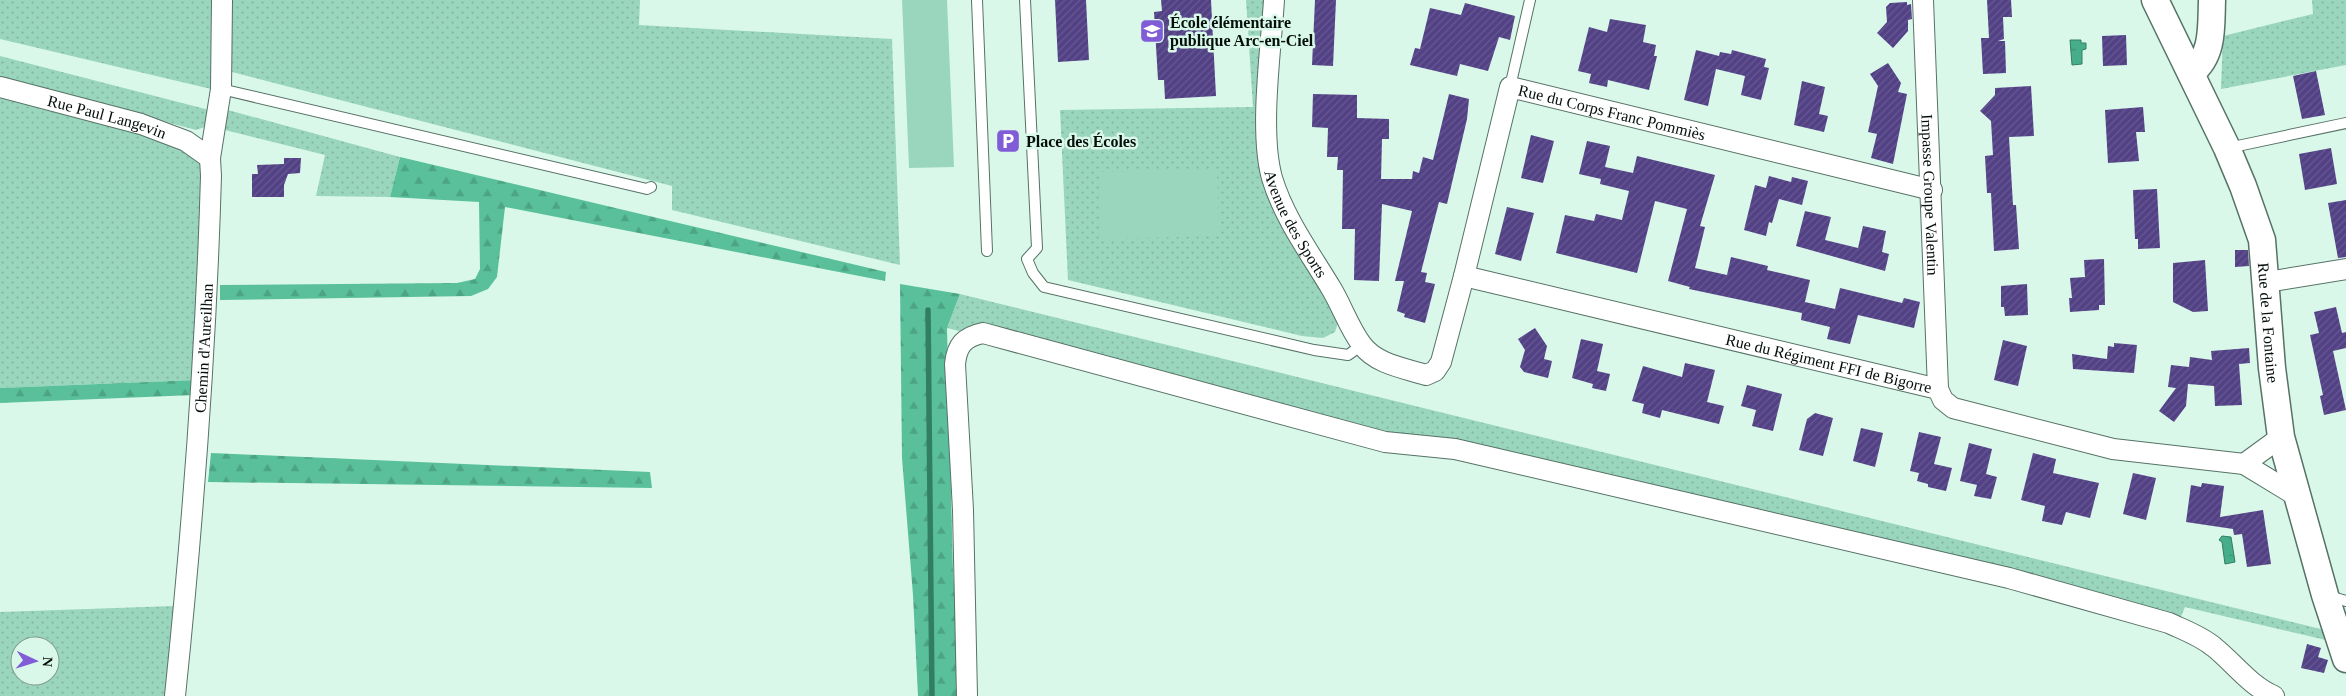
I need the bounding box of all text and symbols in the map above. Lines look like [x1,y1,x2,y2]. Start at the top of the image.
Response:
place label: École élémentaire publique Arc-en-Ciel [1170,13,1314,50]
school or university icon: École élémentaire publique Arc-en-Ciel [1139,18,1165,44]
street label: Rue du Corps Franc Pommiès [1517,81,1707,143]
street label: Rue Paul Langevin [46,92,169,142]
street label: Impasse Groupe Valentin [1918,114,1942,276]
parking icon: Place des Écoles [995,128,1021,154]
place label: Place des Écoles [1026,132,1136,150]
street label: Avenue des Sports [1261,168,1330,281]
street label: Rue de la Fontaine [2255,262,2282,384]
street label: Chemin d'Aureilhan [192,283,216,413]
street label: Rue du Régiment FFI de Bigorre [1724,331,1933,396]
north arrow [10,636,60,686]
text: N [40,656,55,667]

